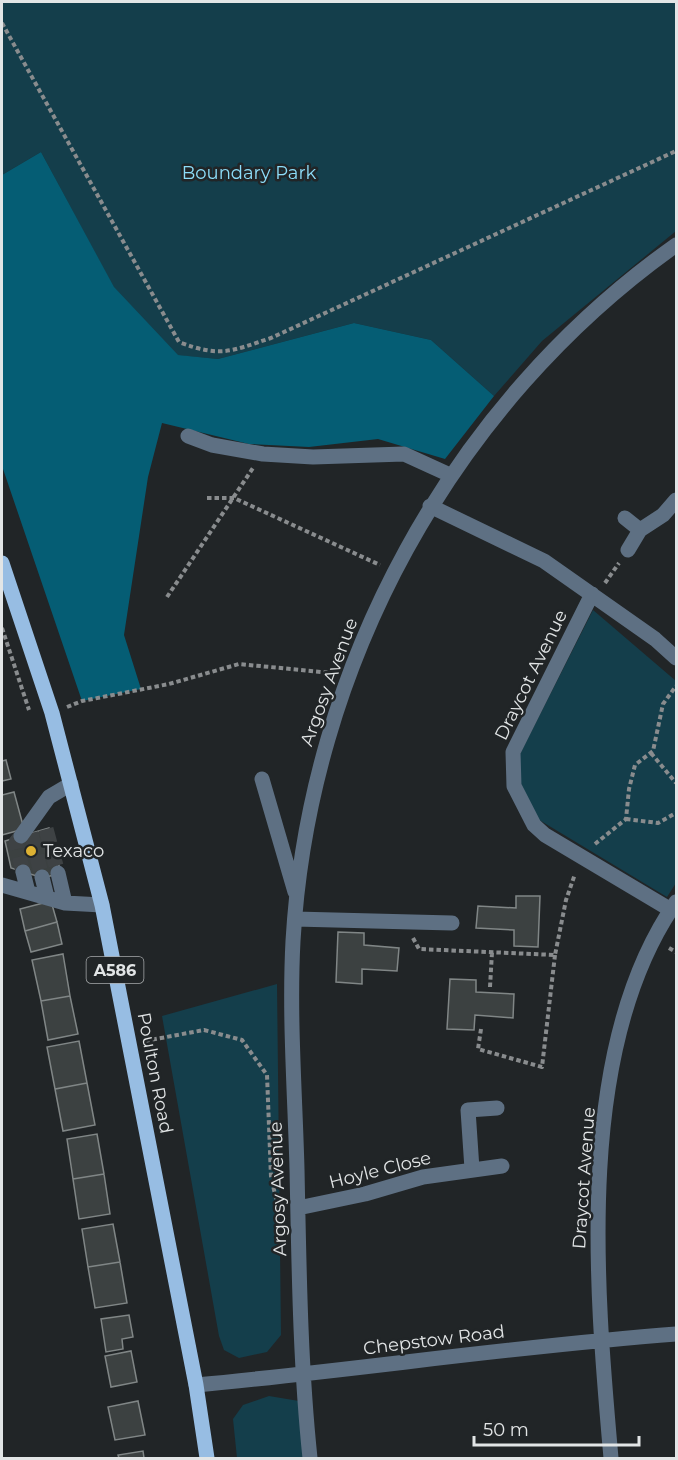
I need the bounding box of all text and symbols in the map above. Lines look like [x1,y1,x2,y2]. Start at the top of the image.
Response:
park label: Boundary Park [182,162,317,184]
street label: Draycot Avenue [490,606,572,744]
street label: Argosy Avenue [296,615,362,749]
place label: Texaco [43,840,104,862]
marker: Texaco [24,844,38,858]
road number: A586 [86,957,144,983]
street label: Poulton Road [132,1011,178,1135]
street label: Draycot Avenue [568,1106,600,1250]
street label: Argosy Avenue [265,1121,291,1257]
street label: Hoyle Close [327,1147,433,1193]
street label: Chepstow Road [362,1320,506,1360]
scale bar [474,1409,639,1447]
text: 50 m [483,1419,529,1441]

